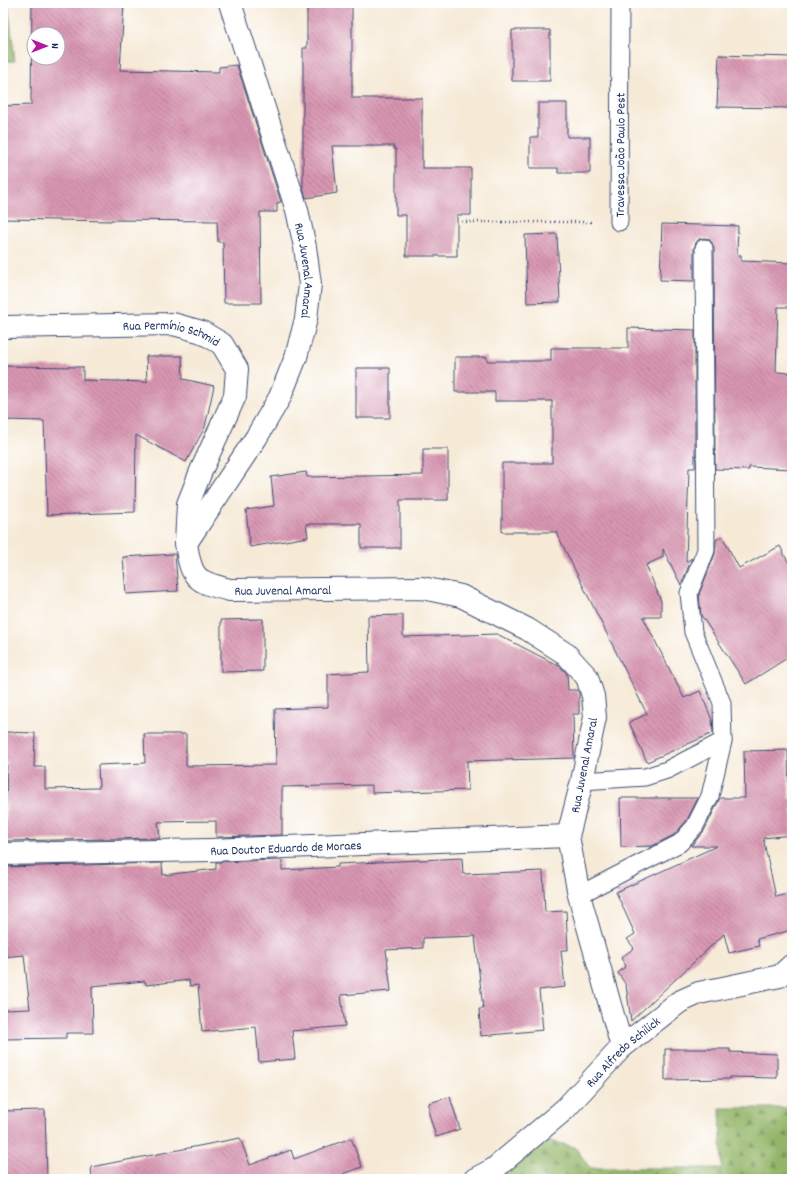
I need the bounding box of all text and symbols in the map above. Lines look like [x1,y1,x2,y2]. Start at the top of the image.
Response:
north arrow [26,26,66,66]
text: N [46,43,62,49]
street label: Travessa João Paulo Pest [612,92,632,217]
street label: Rua Juvenal Amaral [288,221,317,319]
street label: Rua Permínio Schmid [123,317,223,353]
street label: Rua Juvenal Amaral [234,582,331,602]
street label: Rua Juvenal Amaral [567,716,604,815]
street label: Rua Doutor Eduardo de Moraes [210,837,362,862]
street label: Rua Alfredo Schilick [582,1013,665,1093]

